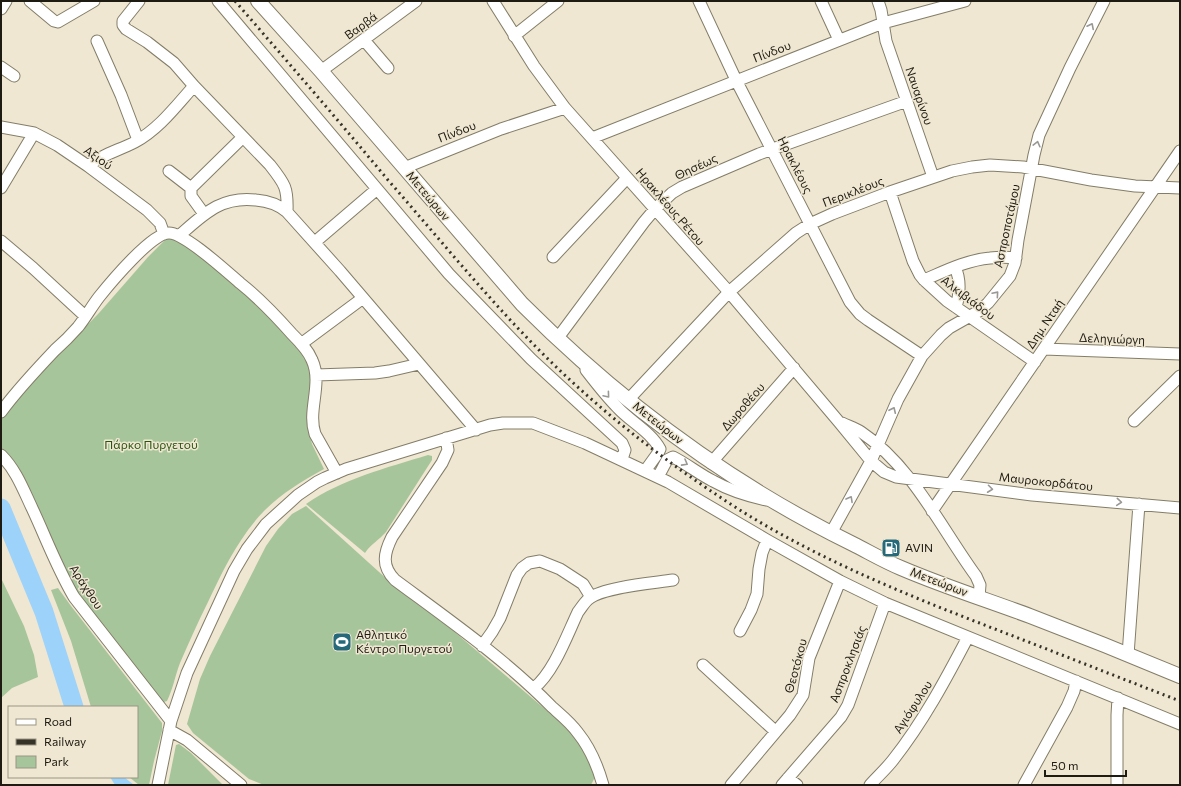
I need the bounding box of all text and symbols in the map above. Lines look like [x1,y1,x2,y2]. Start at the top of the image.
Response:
street label: Βαρβά [341,9,379,42]
one-way arrow [1086,23,1094,31]
street label: Πίνδου [751,37,793,65]
street label: Ναυαρίνου [903,65,937,127]
street label: Πίνδου [436,117,478,145]
street label: Ηρακλέους [776,134,816,195]
one-way arrow [1032,141,1041,148]
street label: Αξιού [82,142,116,172]
street label: Θησέως [672,150,719,182]
street label: Ηρακλέους Ρέτου [634,165,708,248]
street label: Μετεώρων [404,168,454,223]
street label: Περικλέους [820,173,885,209]
street label: Ασπροποτάμου [990,182,1022,269]
street label: Αλκιβιάδου [939,272,999,322]
one-way arrow [991,292,998,299]
street label: Δημ. Νταή [1023,296,1066,351]
street label: Δεληγιώργη [1079,330,1145,346]
street label: Δωροθέου [718,379,767,433]
one-way arrow [602,390,609,398]
street label: Μετεώρων [630,398,687,446]
one-way arrow [888,406,896,414]
park label: Πάρκο Πυργετού [104,437,198,451]
one-way arrow [680,459,688,466]
street label: Μαυροκορδάτου [998,469,1094,493]
one-way arrow [987,484,993,493]
one-way arrow [845,496,852,504]
one-way arrow [1116,498,1122,507]
fuel station icon: AVIN [880,537,902,559]
place label: AVIN [905,540,933,554]
street label: Αράχθου [67,562,107,612]
street label: Μετεώρων [909,564,970,598]
street label: Ασπροκλησιάς [826,623,868,704]
place label: Αθλητικό Κέντρο Πυργετού [356,627,453,655]
sports icon: Αθλητικό Κέντρο Πυργετού [331,631,353,653]
street label: Θεοτόκου [781,637,809,695]
street label: Αγιόφυλου [890,677,935,735]
legend [8,706,138,778]
text: Road [44,714,72,728]
text: Railway [44,734,86,748]
scale bar [1045,752,1126,778]
text: Park [44,754,70,768]
text: 50 m [1051,758,1079,772]

